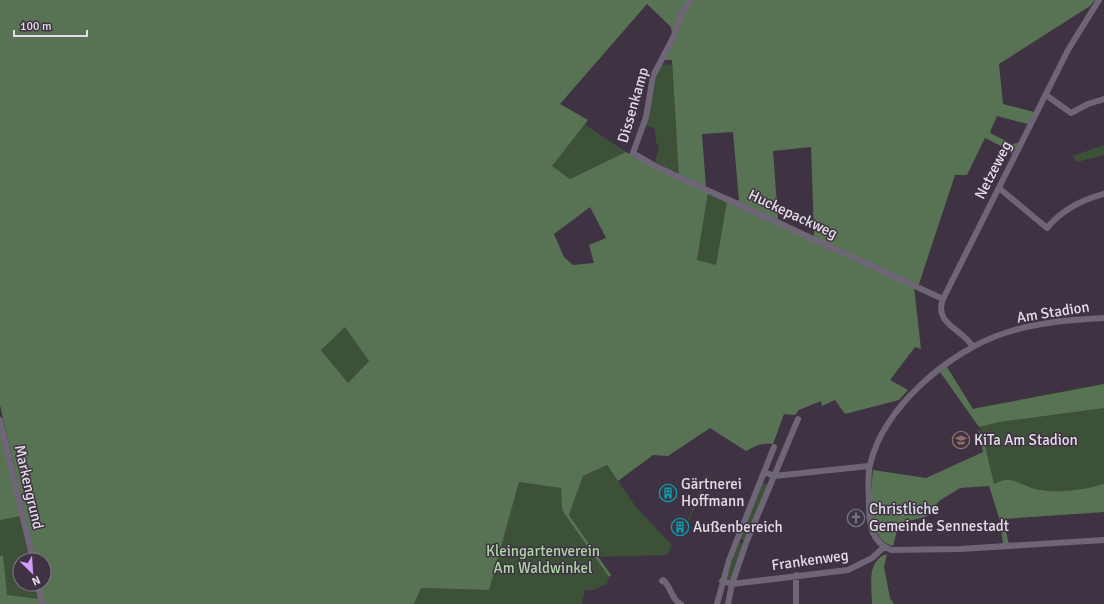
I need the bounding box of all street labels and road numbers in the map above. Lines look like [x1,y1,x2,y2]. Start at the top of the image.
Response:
street label: Dissenkamp [614,65,652,145]
street label: Netzeweg [971,138,1015,202]
street label: Huckepackweg [746,186,840,243]
street label: Am Stadion [1015,297,1091,327]
street label: Markengrund [11,443,47,531]
street label: Frankenweg [770,546,850,574]

